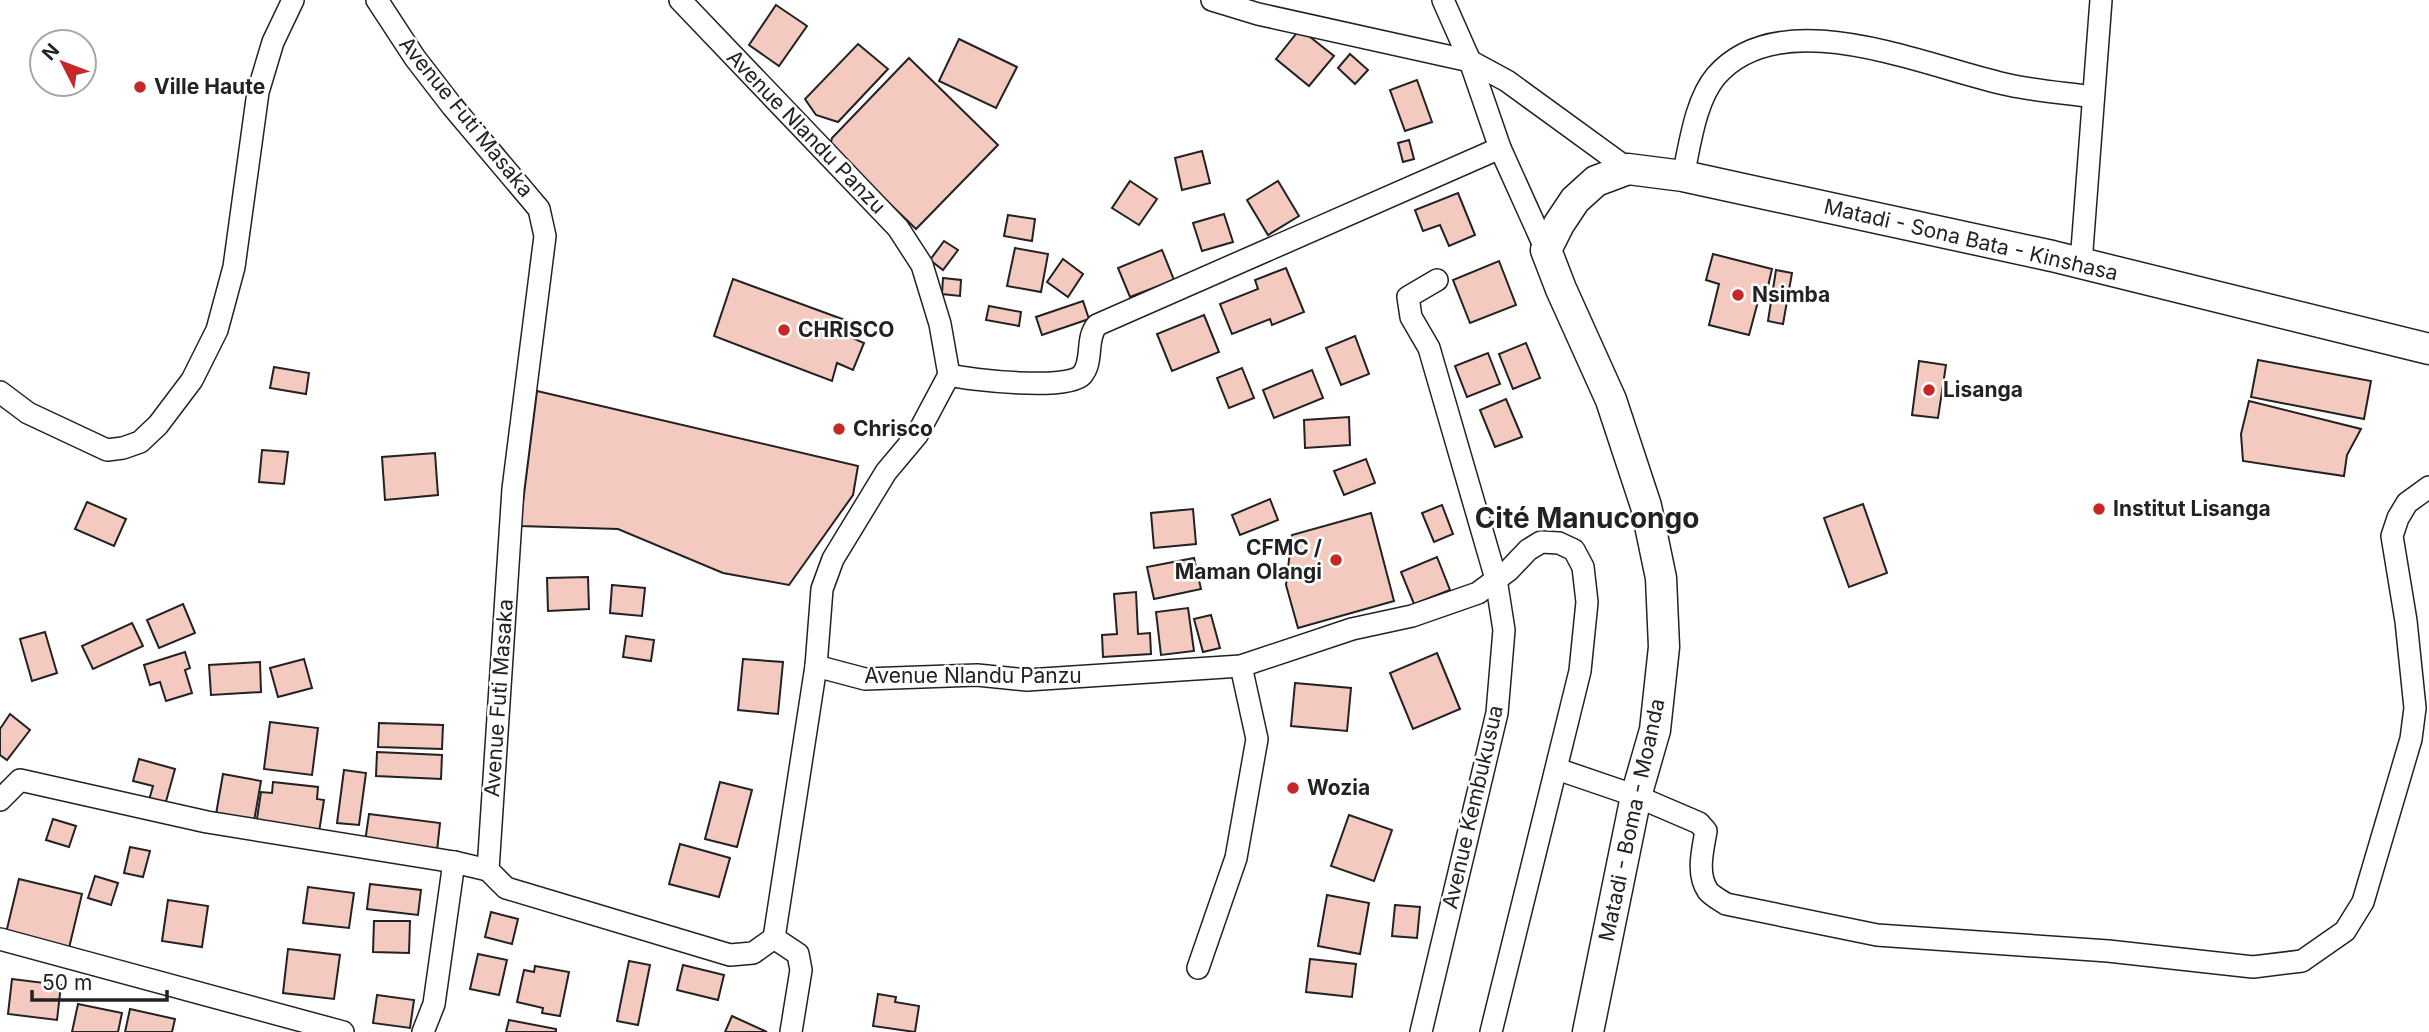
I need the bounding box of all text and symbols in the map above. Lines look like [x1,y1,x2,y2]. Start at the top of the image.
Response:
north arrow [28,28,98,98]
street label: Avenue Futi Masaka [394,32,539,202]
text: N [37,39,64,65]
street label: Avenue Nlandu Panzu [722,45,891,219]
place label: Ville Haute [154,74,265,99]
marker: Ville Haute [132,79,148,95]
street label: Matadi - Sona Bata - Kinshasa [1822,193,2121,286]
place label: Nsimba [1752,282,1830,307]
marker: Nsimba [1730,287,1746,303]
place label: CHRISCO [798,317,894,342]
marker: CHRISCO [776,322,792,338]
place label: Lisanga [1943,377,2023,402]
marker: Lisanga [1921,382,1937,398]
place label: Chrisco [853,416,933,441]
marker: Chrisco [831,421,847,437]
place label: Institut Lisanga [2113,496,2271,521]
district label: Cité Manucongo [1475,501,1699,535]
marker: Institut Lisanga [2091,501,2107,517]
place label: CFMC / Maman Olangi [1175,535,1322,584]
marker: CFMC / Maman Olangi [1328,552,1344,568]
street label: Avenue Futi Masaka [479,598,518,798]
street label: Avenue Nlandu Panzu [864,663,1082,688]
street label: Matadi - Boma - Moanda [1594,696,1669,944]
street label: Avenue Kembukusua [1437,703,1508,911]
place label: Wozia [1307,775,1370,800]
marker: Wozia [1285,780,1301,796]
scale bar [32,958,166,1002]
text: 50 m [42,970,92,995]

